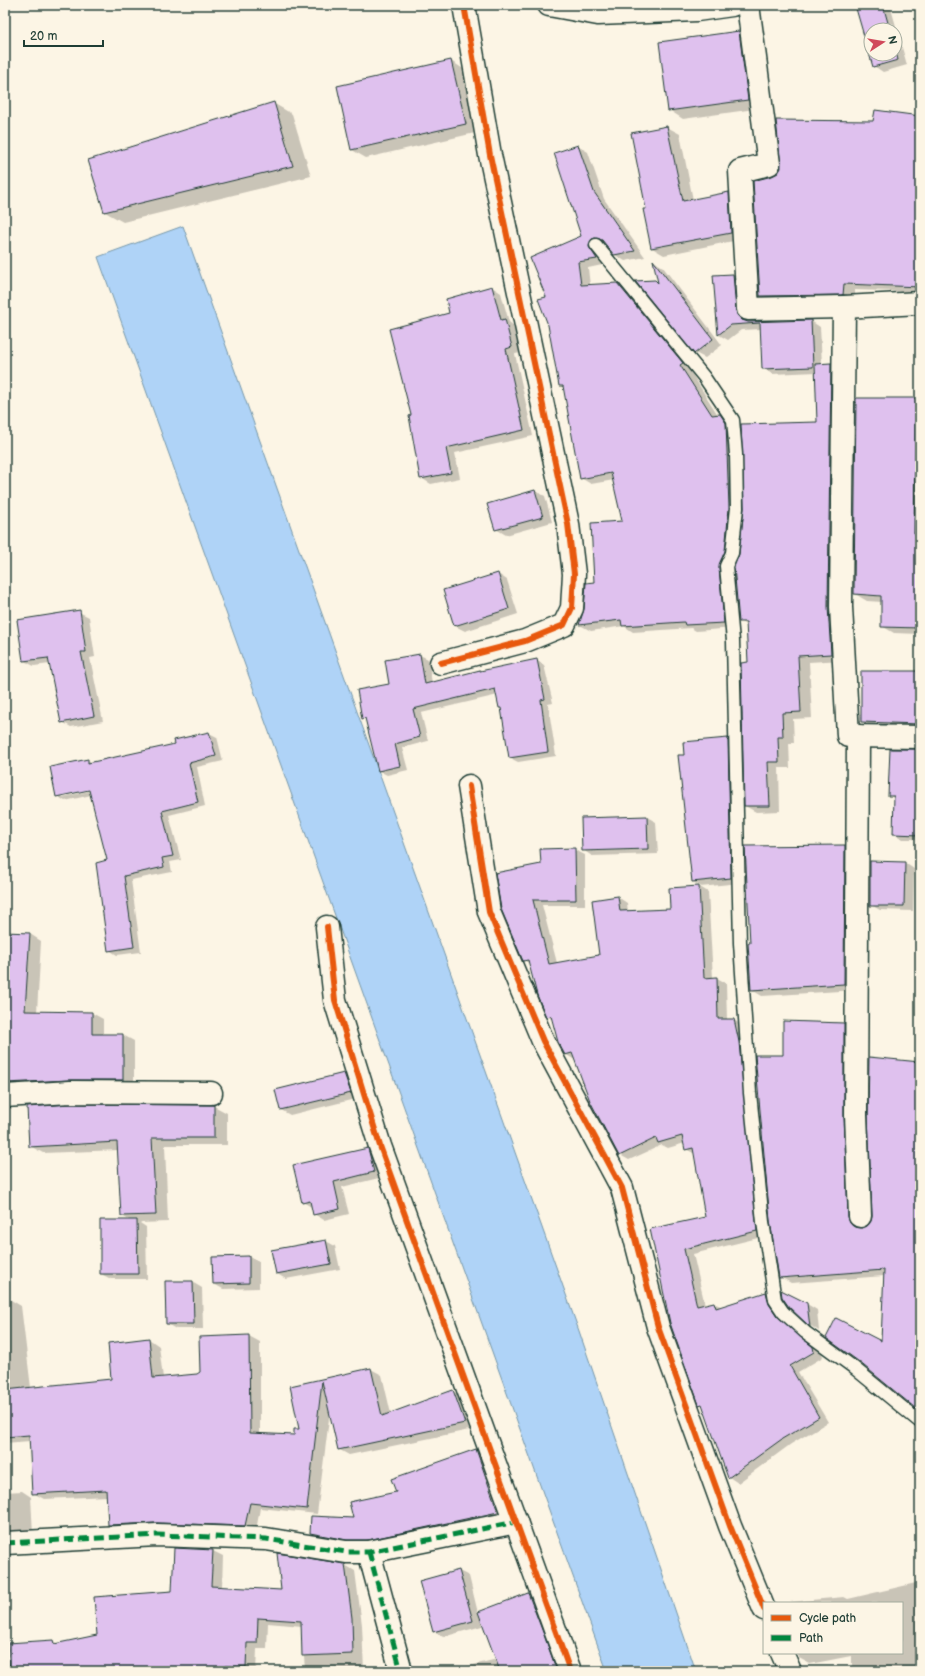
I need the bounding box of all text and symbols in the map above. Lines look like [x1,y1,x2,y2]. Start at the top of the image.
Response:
scale bar [24,22,103,48]
north arrow [863,22,903,62]
text: 20 m [30,29,57,44]
text: N [885,35,900,45]
legend [763,1602,903,1654]
text: Cycle path [799,1611,856,1626]
text: Path [799,1631,824,1646]

